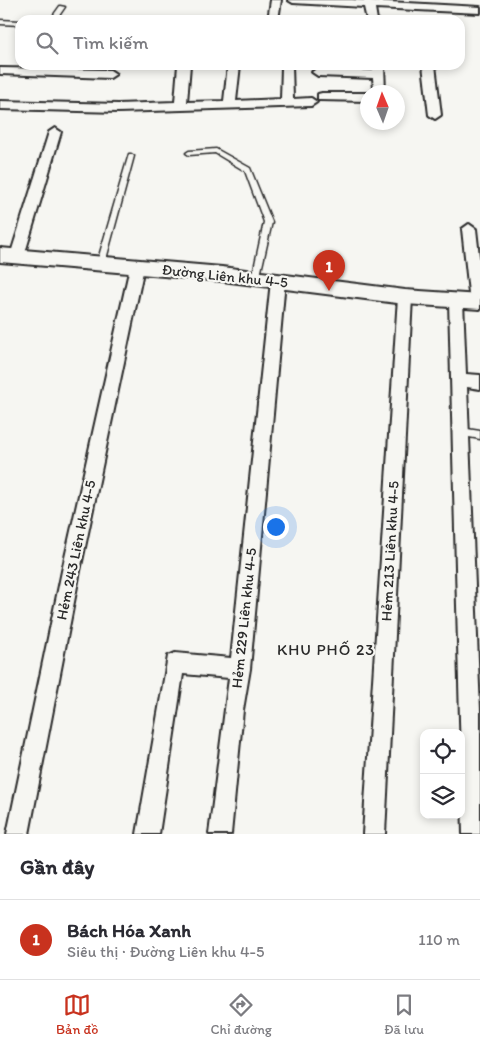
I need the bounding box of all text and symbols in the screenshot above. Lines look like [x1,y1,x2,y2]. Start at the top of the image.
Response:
search box [15,15,465,70]
icon: search [33,29,61,57]
text: Tìm kiếm [73,31,148,54]
north arrow [360,85,405,130]
pin: 1 [313,250,345,291]
street label: Đường Liên khu 4-5 [161,260,289,292]
street label: Hẻm 243 Liên khu 4-5 [52,478,100,622]
street label: Hẻm 213 Liên khu 4-5 [377,480,403,622]
your location [263,514,289,540]
street label: Hẻm 229 Liên khu 4-5 [228,547,260,689]
district label: KHU PHỐ 23 [277,640,375,659]
map controls [420,729,465,819]
button: locate [420,729,465,774]
button: layers [420,774,465,819]
text: Gần đây [20,854,94,879]
text: Bách Hóa Xanh [67,919,191,942]
text: 1 [32,930,40,949]
text: 110 m [418,930,460,949]
text: Siêu thị · Đường Liên khu 4-5 [67,942,264,961]
tab: Bản đồ [56,991,98,1038]
tab: Chỉ đường [210,991,272,1038]
tab: Đã lưu [384,991,424,1038]

